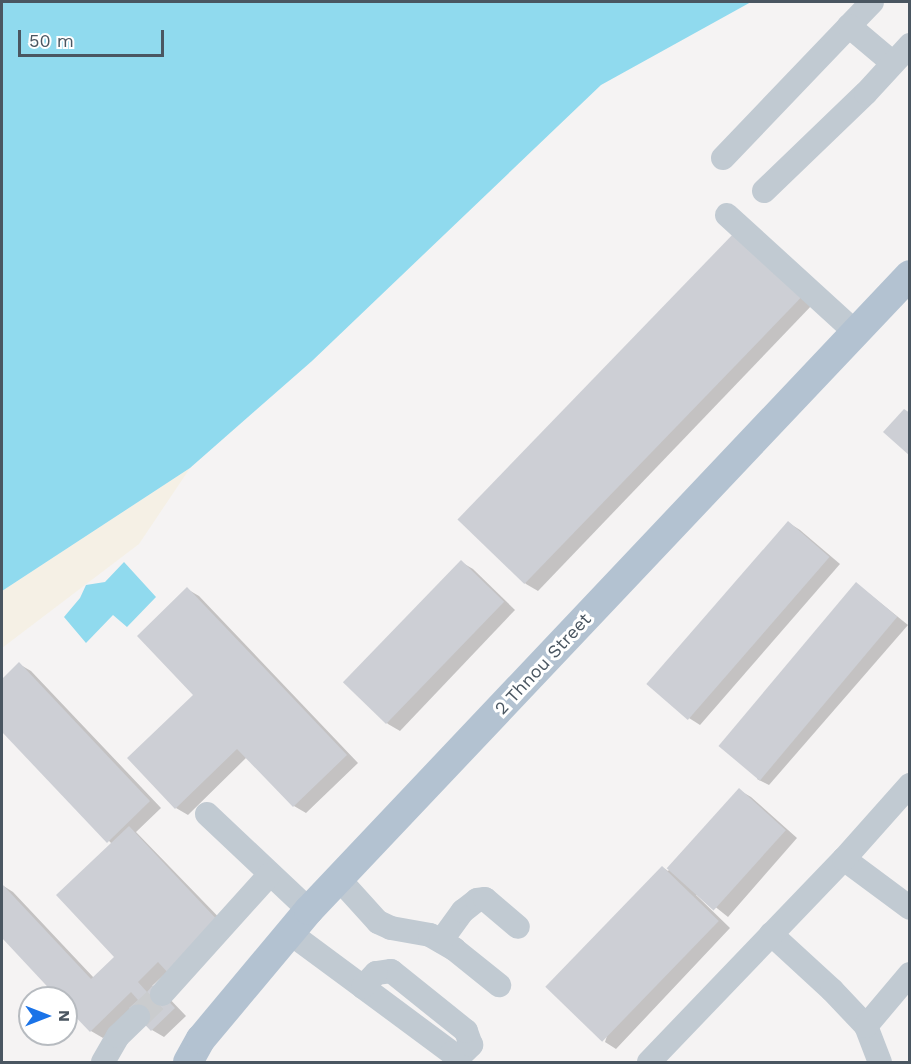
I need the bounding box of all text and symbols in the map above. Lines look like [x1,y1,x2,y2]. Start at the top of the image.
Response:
scale bar [21,18,166,56]
text: 50 m [29,30,74,51]
street label: 2 Thnou Street [490,608,596,720]
north arrow [18,986,78,1046]
text: N [55,1010,74,1022]

